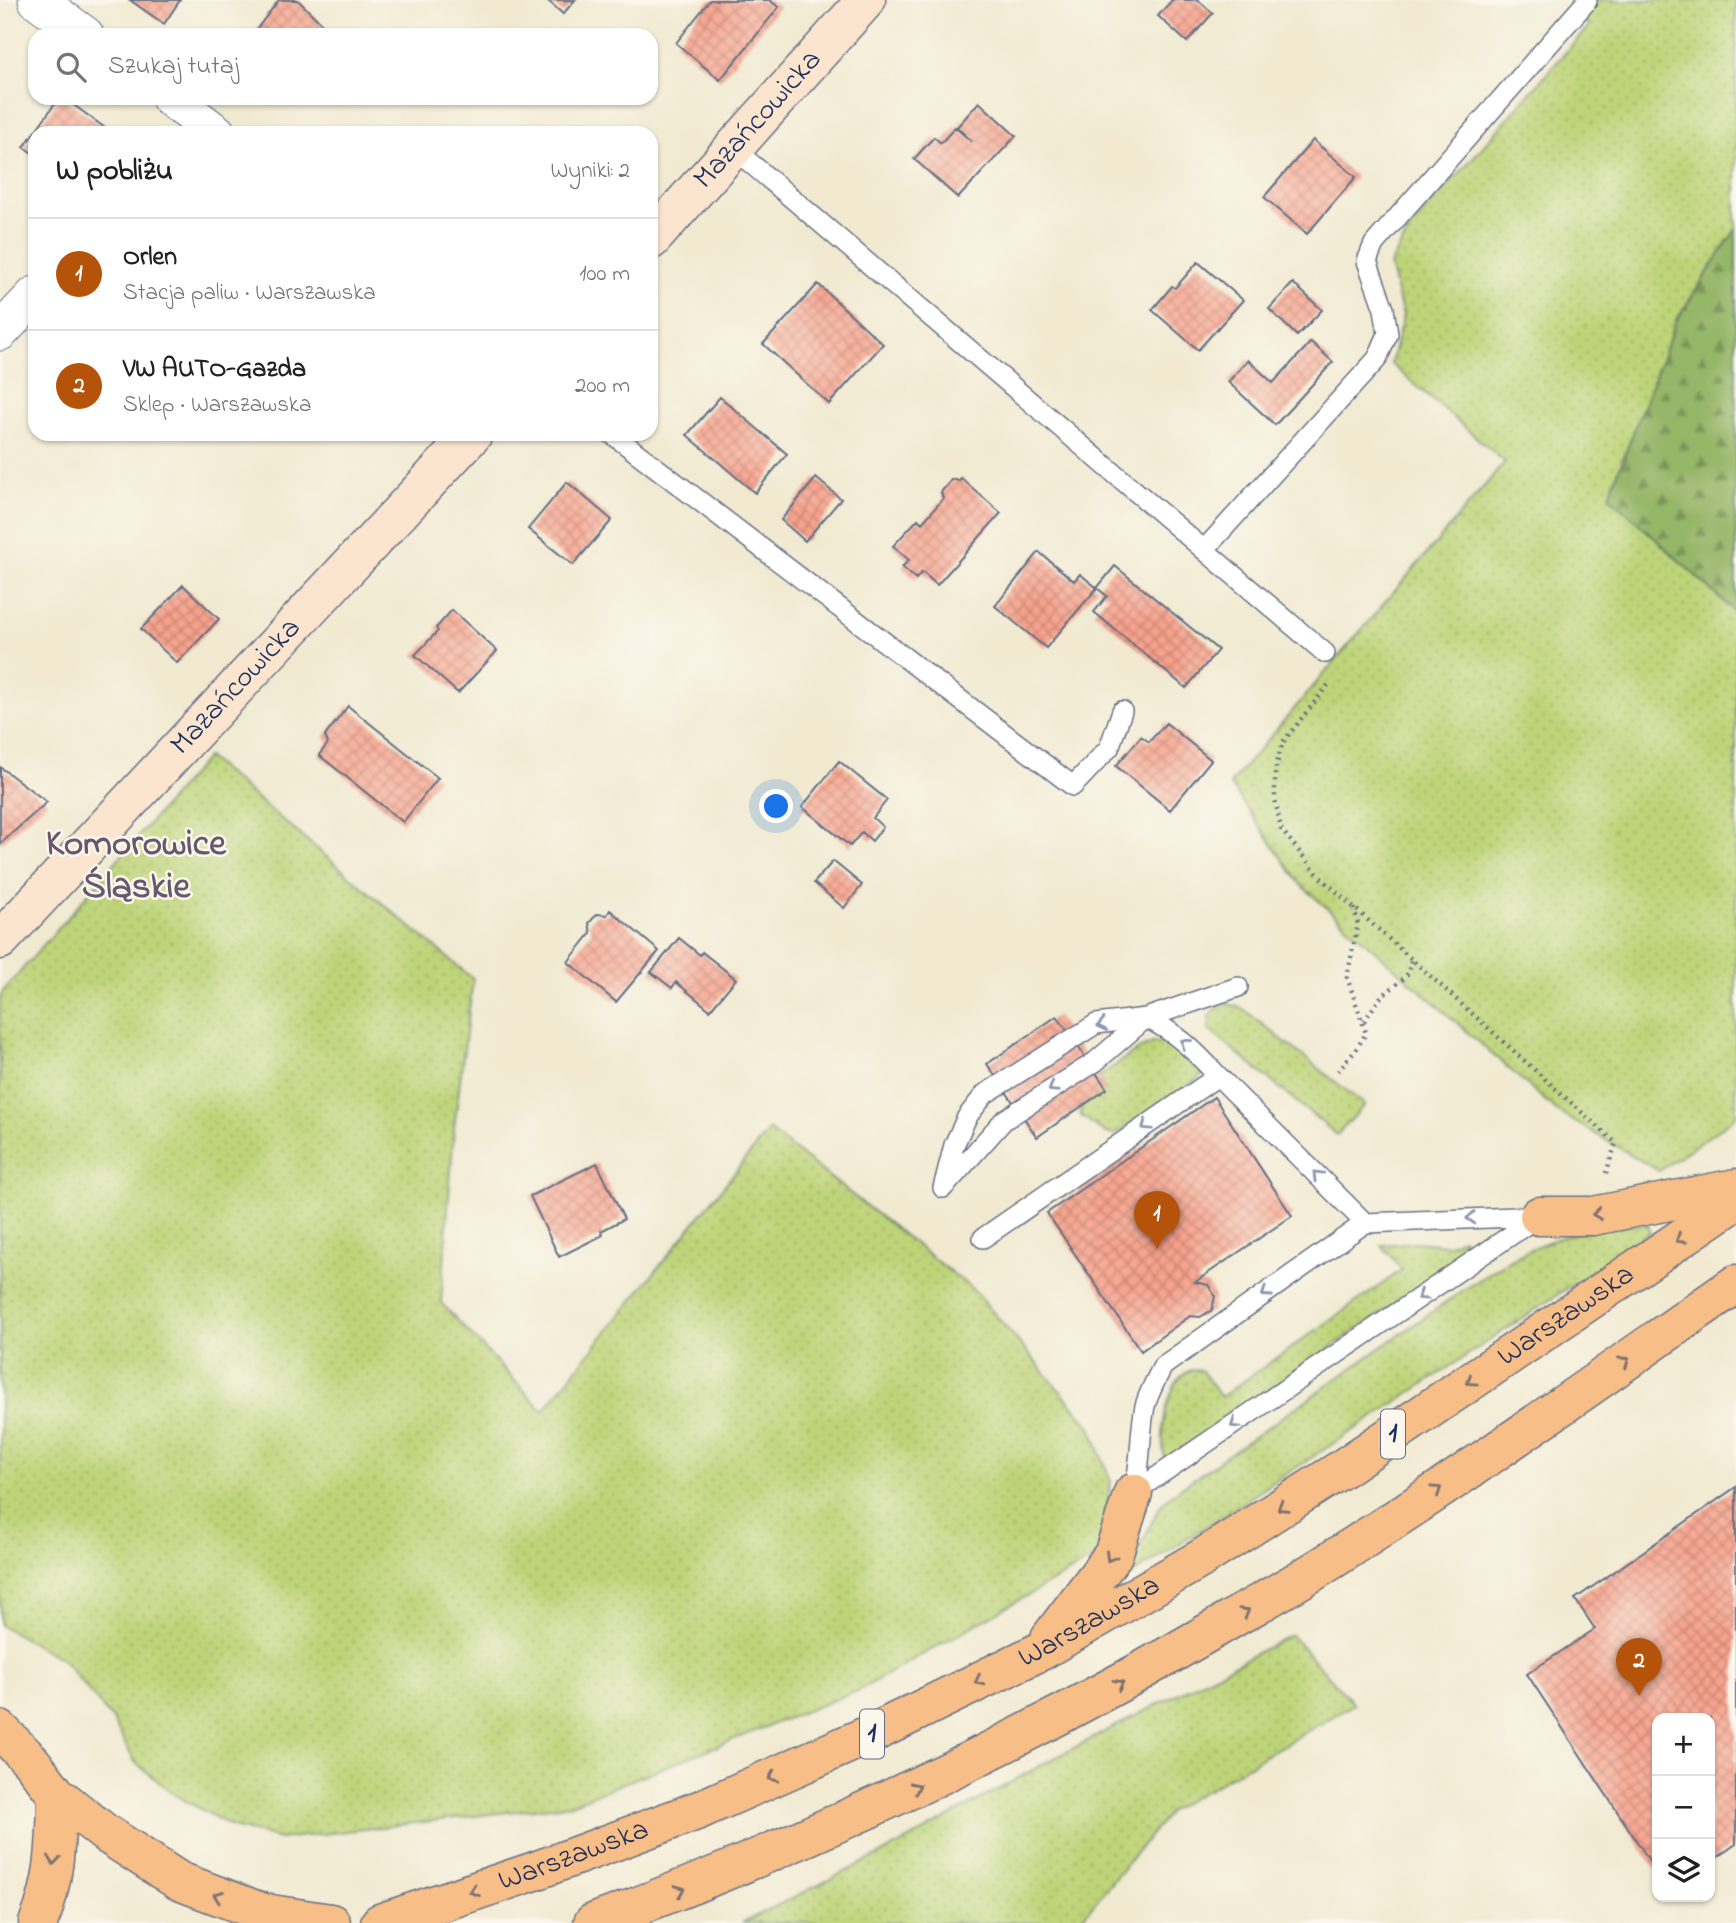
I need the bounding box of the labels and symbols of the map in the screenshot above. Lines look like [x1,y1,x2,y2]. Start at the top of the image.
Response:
street label: Mazańcowicka [684,40,833,200]
street label: Mazańcowicka [161,608,312,766]
your location [759,789,793,823]
district label: Komorowice Śląskie [46,818,227,915]
one-way arrow [1096,1016,1108,1031]
one-way arrow [1181,1039,1194,1051]
one-way arrow [1048,1080,1061,1093]
one-way arrow [1141,1118,1154,1130]
one-way arrow [1313,1171,1325,1183]
pin: 1 [1134,1191,1180,1249]
one-way arrow [1591,1206,1603,1221]
one-way arrow [1465,1210,1476,1225]
one-way arrow [1674,1231,1687,1244]
street label: Warszawska [1489,1254,1644,1379]
one-way arrow [1261,1285,1274,1297]
one-way arrow [1417,1288,1430,1300]
one-way arrow [1617,1356,1630,1369]
one-way arrow [1466,1373,1479,1385]
road number: 1 [1381,1410,1405,1458]
one-way arrow [1229,1416,1242,1429]
one-way arrow [1429,1485,1442,1498]
one-way arrow [1277,1499,1290,1511]
one-way arrow [1105,1550,1118,1563]
street label: Warszawska [1011,1564,1169,1681]
one-way arrow [1237,1607,1250,1620]
pin: 2 [1616,1638,1662,1696]
one-way arrow [974,1672,986,1686]
one-way arrow [1112,1679,1125,1692]
road number: 1 [860,1710,884,1758]
one-way arrow [768,1769,780,1783]
one-way arrow [909,1781,921,1795]
street label: Warszawska [493,1809,655,1904]
one-way arrow [47,1855,62,1866]
one-way arrow [468,1883,480,1898]
one-way arrow [674,1885,686,1899]
one-way arrow [212,1890,224,1904]

